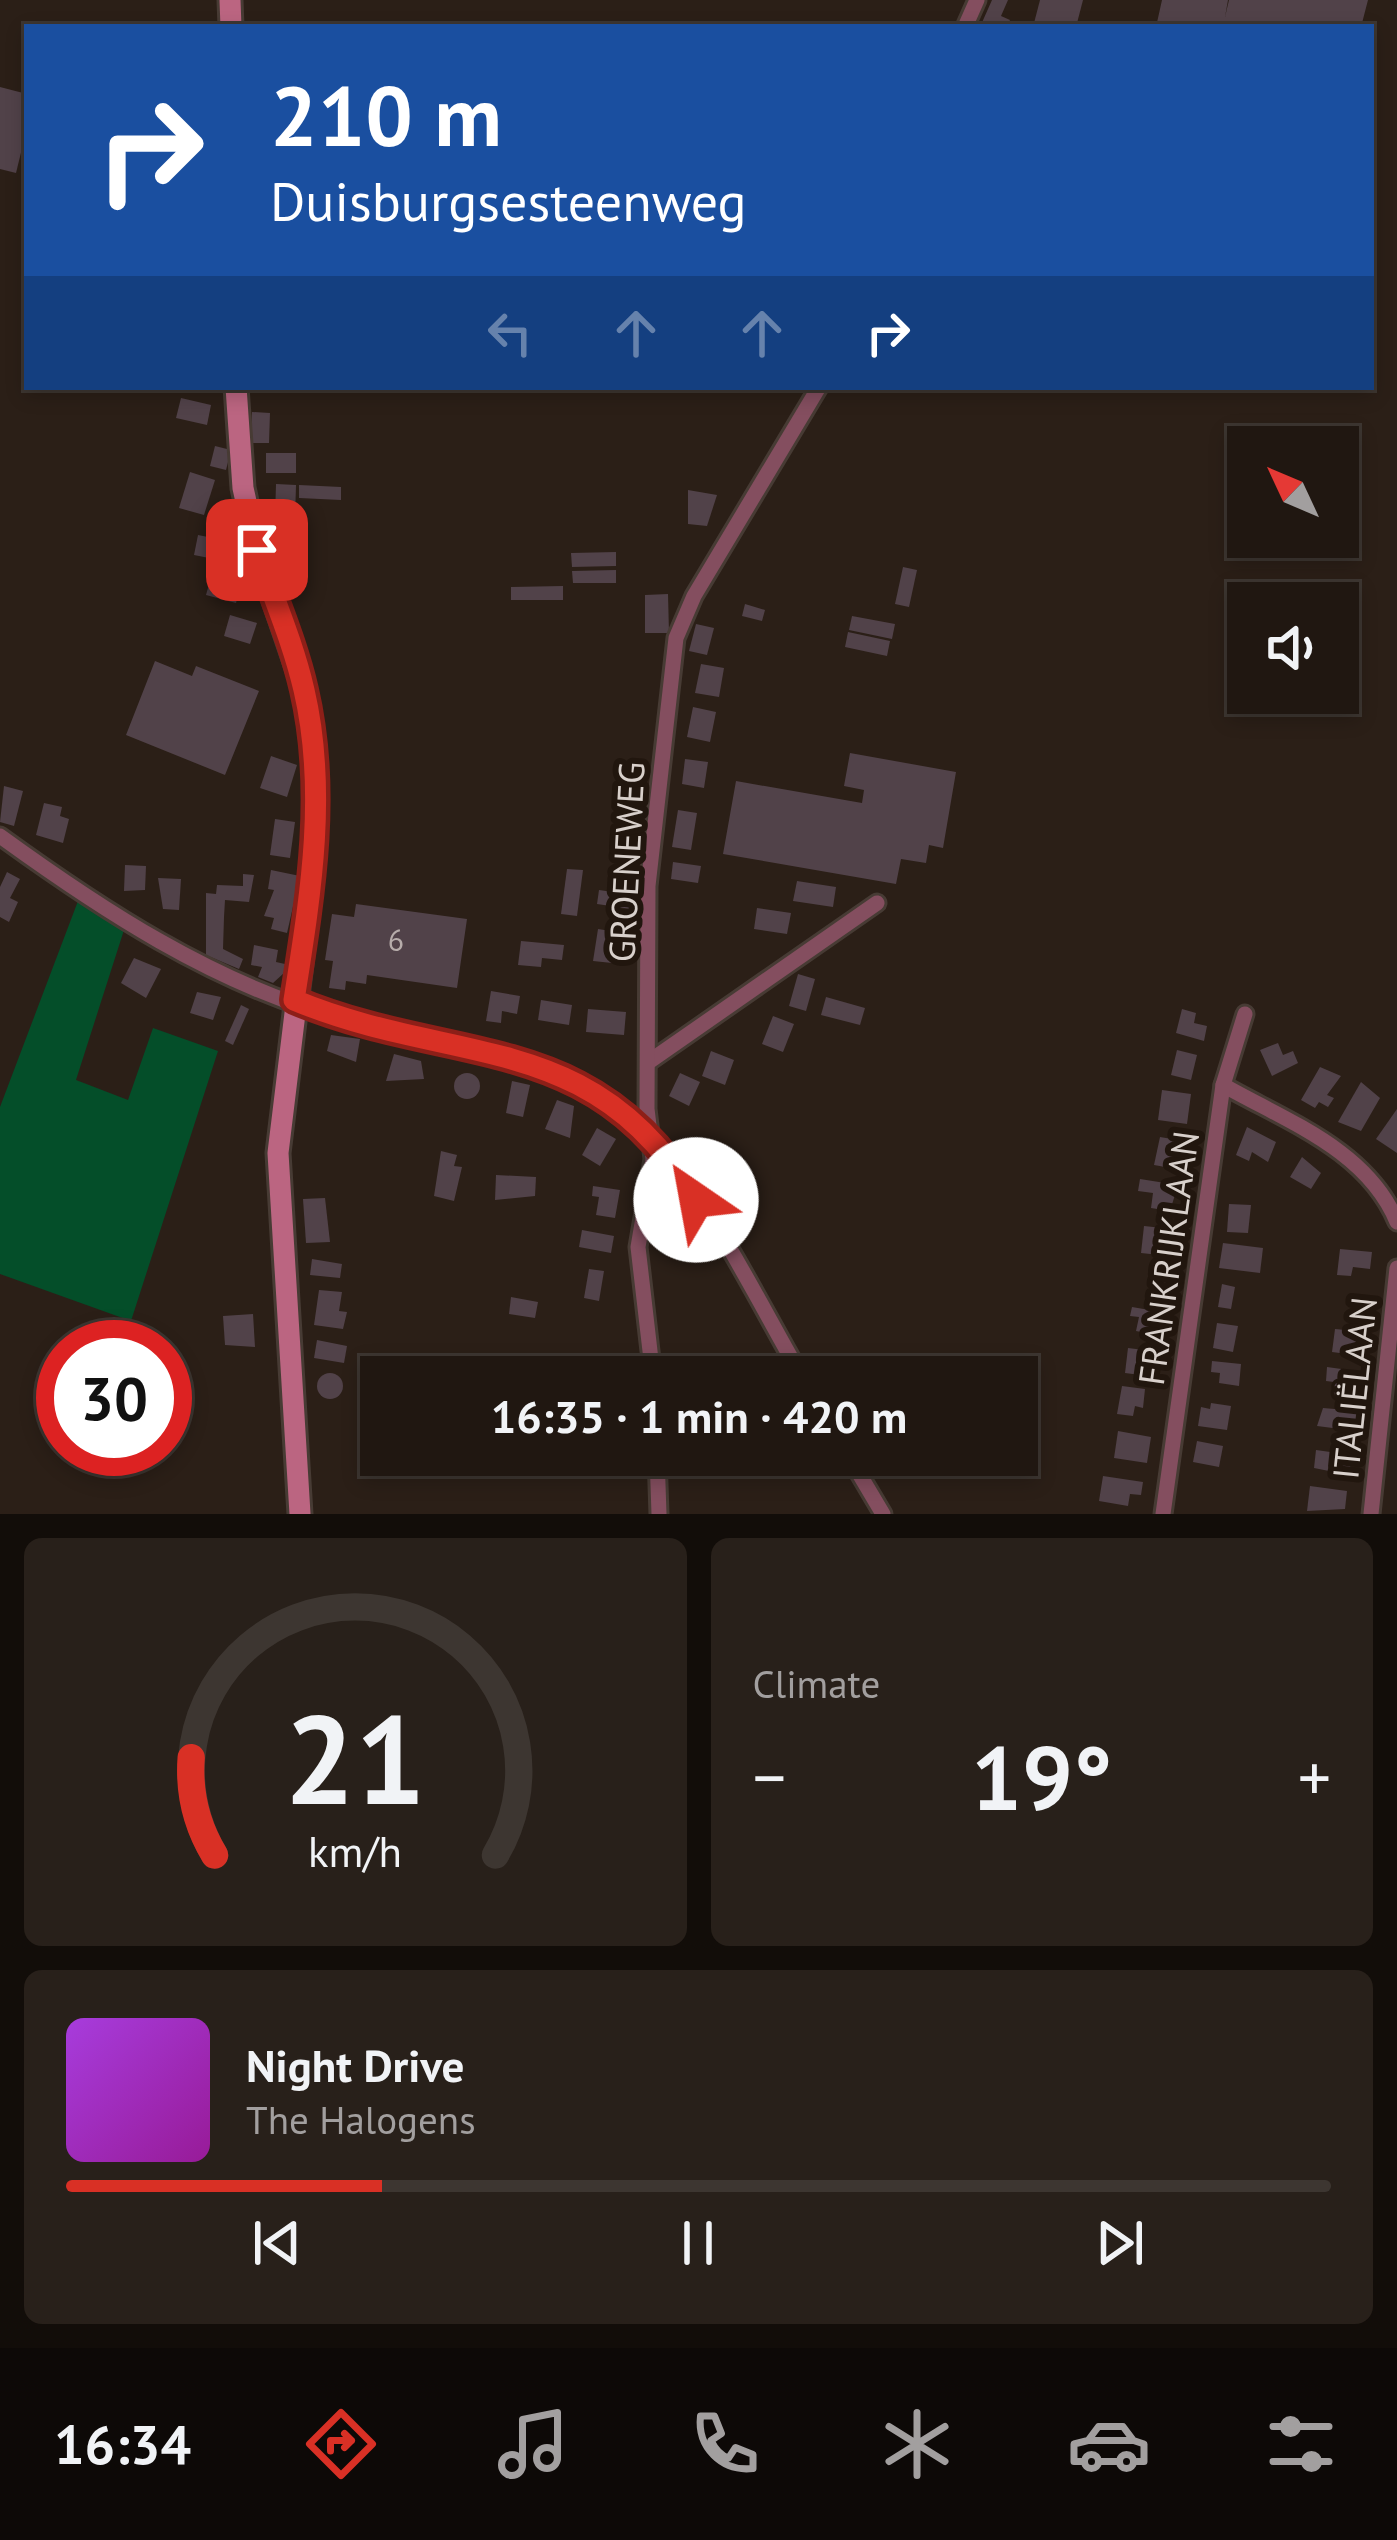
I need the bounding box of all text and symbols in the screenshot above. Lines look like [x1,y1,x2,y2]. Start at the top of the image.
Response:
text: 210 m [270,60,502,169]
icon: right [72,72,228,228]
text: Duisburgsesteenweg [270,166,747,236]
icon: left [477,300,543,366]
icon: ahead [603,300,669,366]
icon: ahead [729,300,795,366]
icon: right [855,300,921,366]
north arrow [1227,426,1359,558]
map controls [1227,426,1359,714]
pin [206,499,308,601]
icon: arrive [224,517,290,583]
button: sound [1227,582,1359,714]
street label: GROENEWEG [597,761,655,963]
house number: 6 [388,920,404,959]
street label: FRANKRIJKLAAN [1127,1128,1209,1388]
position arrow [633,1137,759,1263]
street label: ITALIËLAAN [1321,1295,1387,1481]
speed limit sign: 30 [36,1320,192,1476]
text: 16:35 · 1 min · 420 m [491,1387,907,1445]
text: Climate [753,1658,880,1709]
text: 21 [284,1677,426,1838]
text: 19° [971,1718,1112,1835]
text: − [753,1734,786,1819]
text: + [1298,1734,1331,1819]
text: km/h [308,1823,402,1879]
text: Night Drive [246,2036,464,2094]
text: The Halogens [246,2094,476,2145]
icon: previous [244,2210,310,2276]
icon: pause [665,2210,731,2276]
icon: next [1087,2210,1153,2276]
icon: directions [299,2402,383,2486]
icon: music [491,2402,575,2486]
icon: phone [683,2402,767,2486]
icon: climate [875,2402,959,2486]
icon: car [1067,2402,1151,2486]
icon: filters [1259,2402,1343,2486]
text: 16:34 [54,2409,191,2479]

